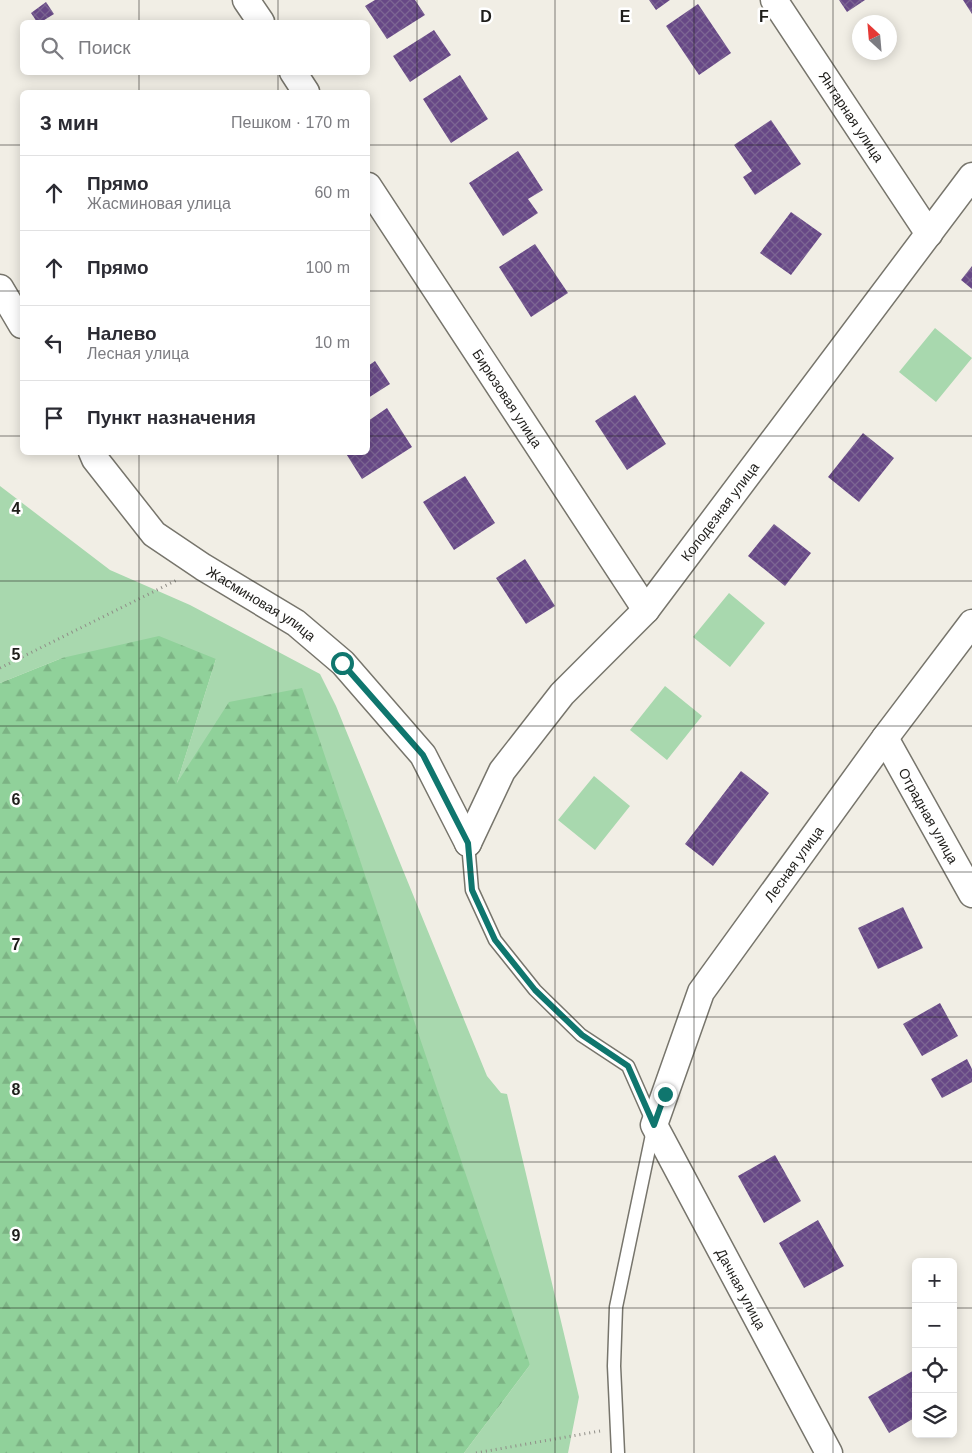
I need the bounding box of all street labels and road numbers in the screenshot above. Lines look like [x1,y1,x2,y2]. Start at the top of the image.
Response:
street label: Янтарная улица [816,68,887,165]
street label: Бирюзовая улица [469,346,545,451]
street label: Колодезная улица [678,459,762,564]
street label: Жасминовая улица [204,563,319,644]
street label: Отрадная улица [895,765,961,866]
street label: Лесная улица [761,823,827,905]
street label: Дачная улица [713,1246,769,1333]

